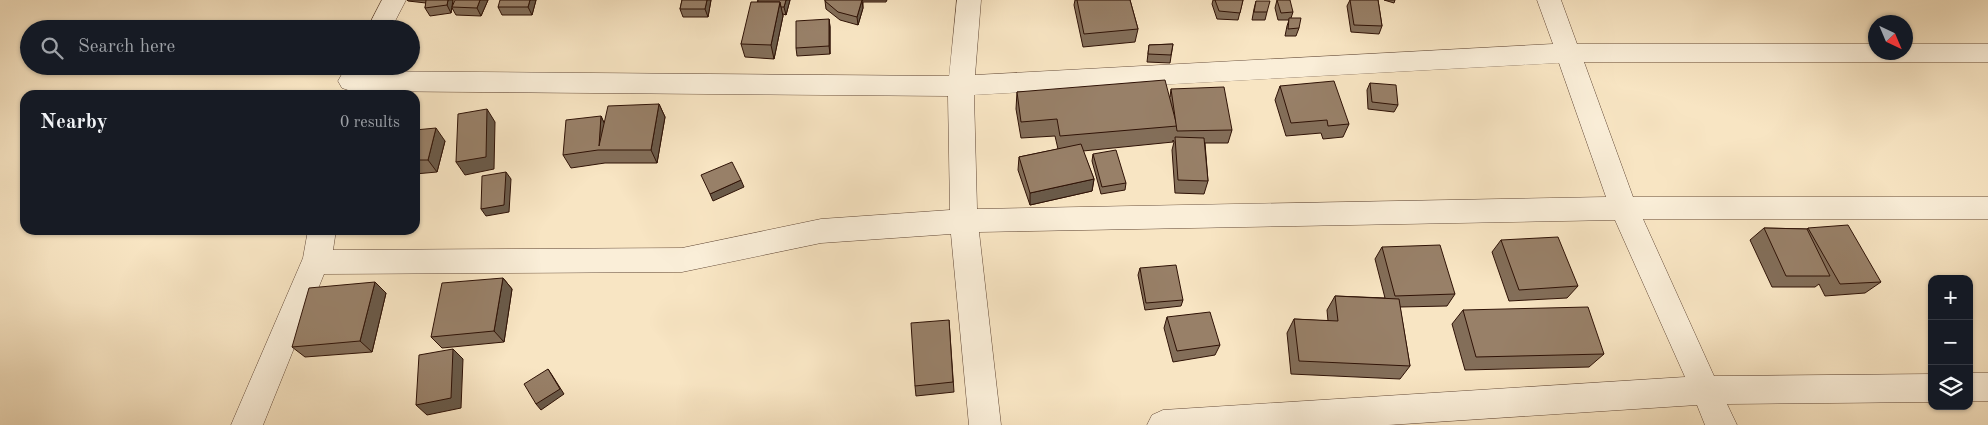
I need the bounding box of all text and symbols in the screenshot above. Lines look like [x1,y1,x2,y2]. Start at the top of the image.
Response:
north arrow [1868,15,1913,60]
search box [20,20,420,75]
icon: search [38,34,66,62]
text: Search here [78,38,175,57]
text: Nearby [40,112,108,133]
text: 0 results [340,115,400,131]
map controls [1928,275,1973,410]
button: + [1928,275,1973,320]
button: − [1928,320,1973,365]
button: layers [1928,365,1973,410]

